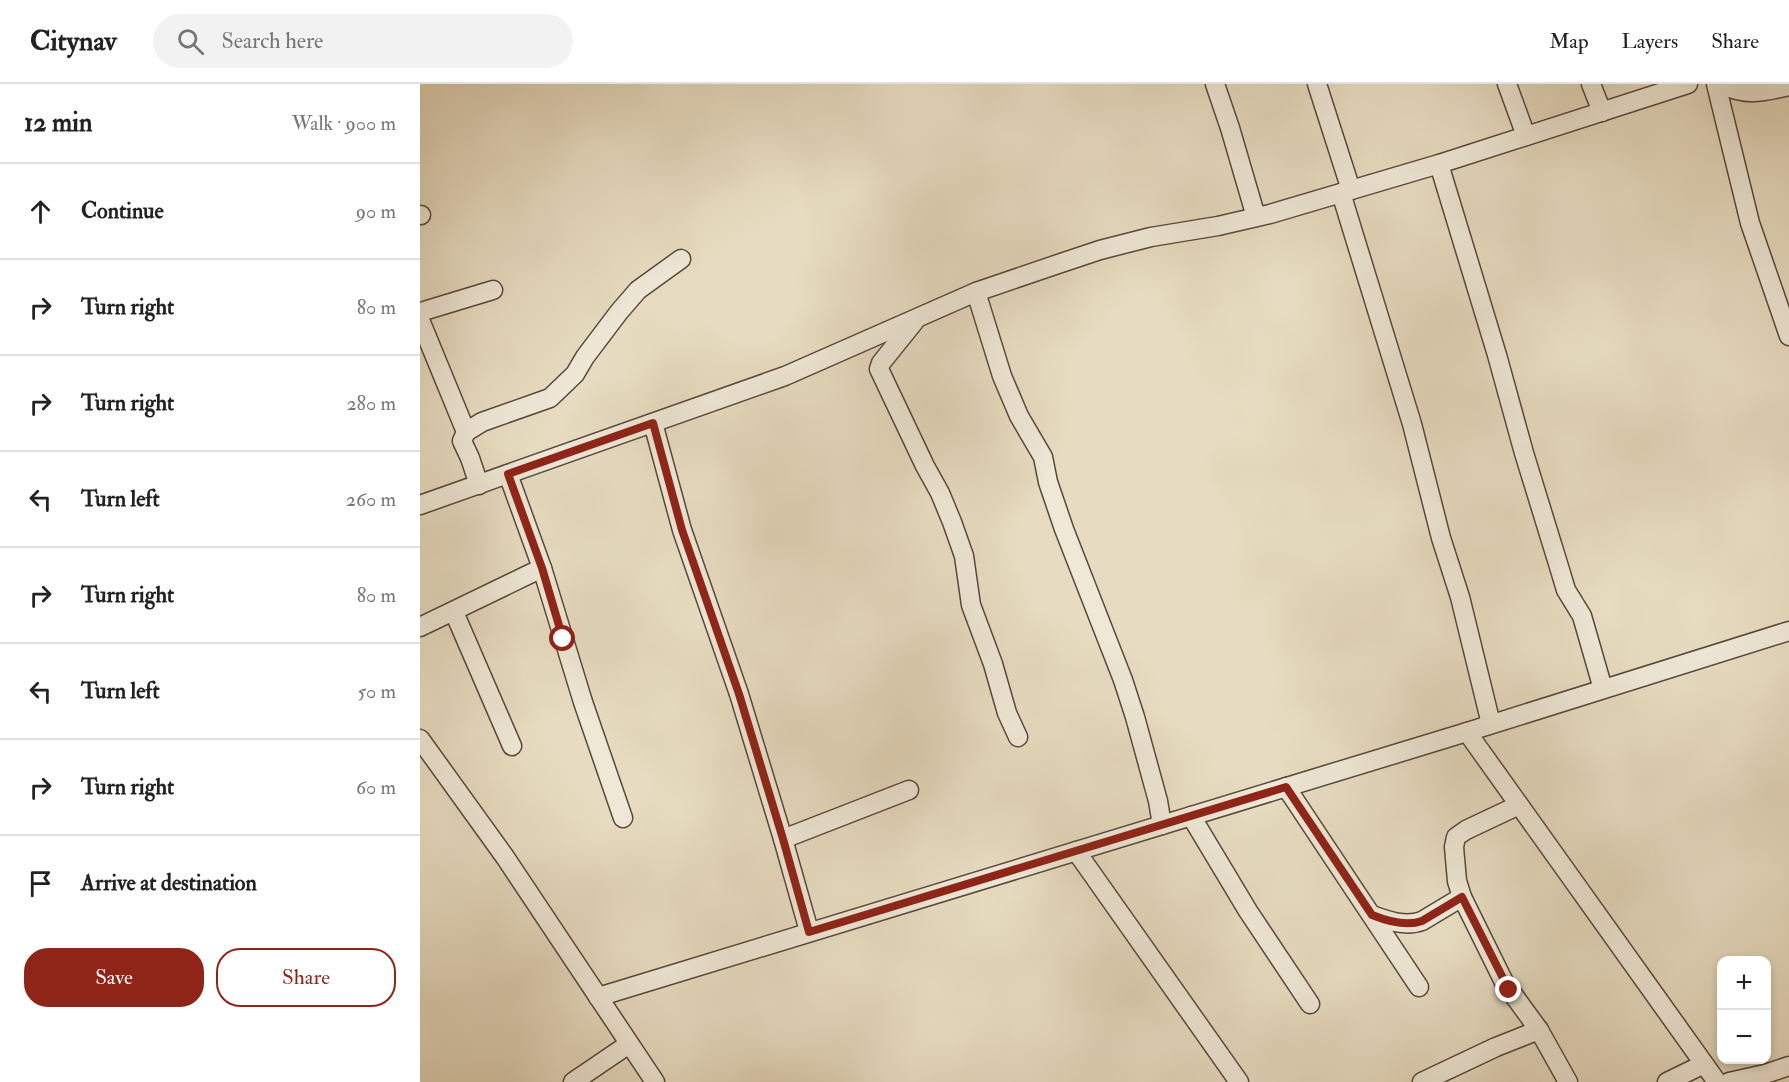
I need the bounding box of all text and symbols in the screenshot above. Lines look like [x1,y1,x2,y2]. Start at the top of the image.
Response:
search box [153,14,573,68]
text: Citynav [30,24,117,59]
icon: search [174,25,207,58]
text: Search here [222,27,323,55]
text: Map [1549,28,1589,55]
text: Layers [1622,28,1678,55]
text: Share [1711,28,1759,55]
text: 12 min [24,107,92,139]
text: Walk · 900 m [292,111,396,136]
icon: ahead [24,195,57,228]
text: Continue [81,197,164,225]
text: 90 m [356,199,396,224]
icon: right [24,291,57,324]
text: Turn right [81,293,174,321]
text: 80 m [357,295,396,320]
icon: right [24,387,57,420]
text: Turn right [81,389,174,417]
text: 280 m [346,391,396,416]
icon: left [24,483,57,516]
text: Turn left [81,485,160,513]
text: 260 m [346,487,396,512]
icon: right [24,579,57,612]
text: Turn right [81,581,174,609]
text: 80 m [357,583,396,608]
route start [549,625,575,651]
icon: left [24,675,57,708]
text: Turn left [81,677,160,705]
text: 50 m [357,679,396,704]
icon: right [24,771,57,804]
text: Turn right [81,773,174,801]
text: 60 m [356,775,396,800]
icon: arrive [24,867,57,900]
text: Arrive at destination [81,869,257,897]
button: Save [24,948,204,1007]
button: Share [216,948,396,1007]
map controls [1717,956,1771,1064]
button: + [1717,956,1771,1010]
route end [1495,976,1521,1002]
button: − [1717,1010,1771,1064]

